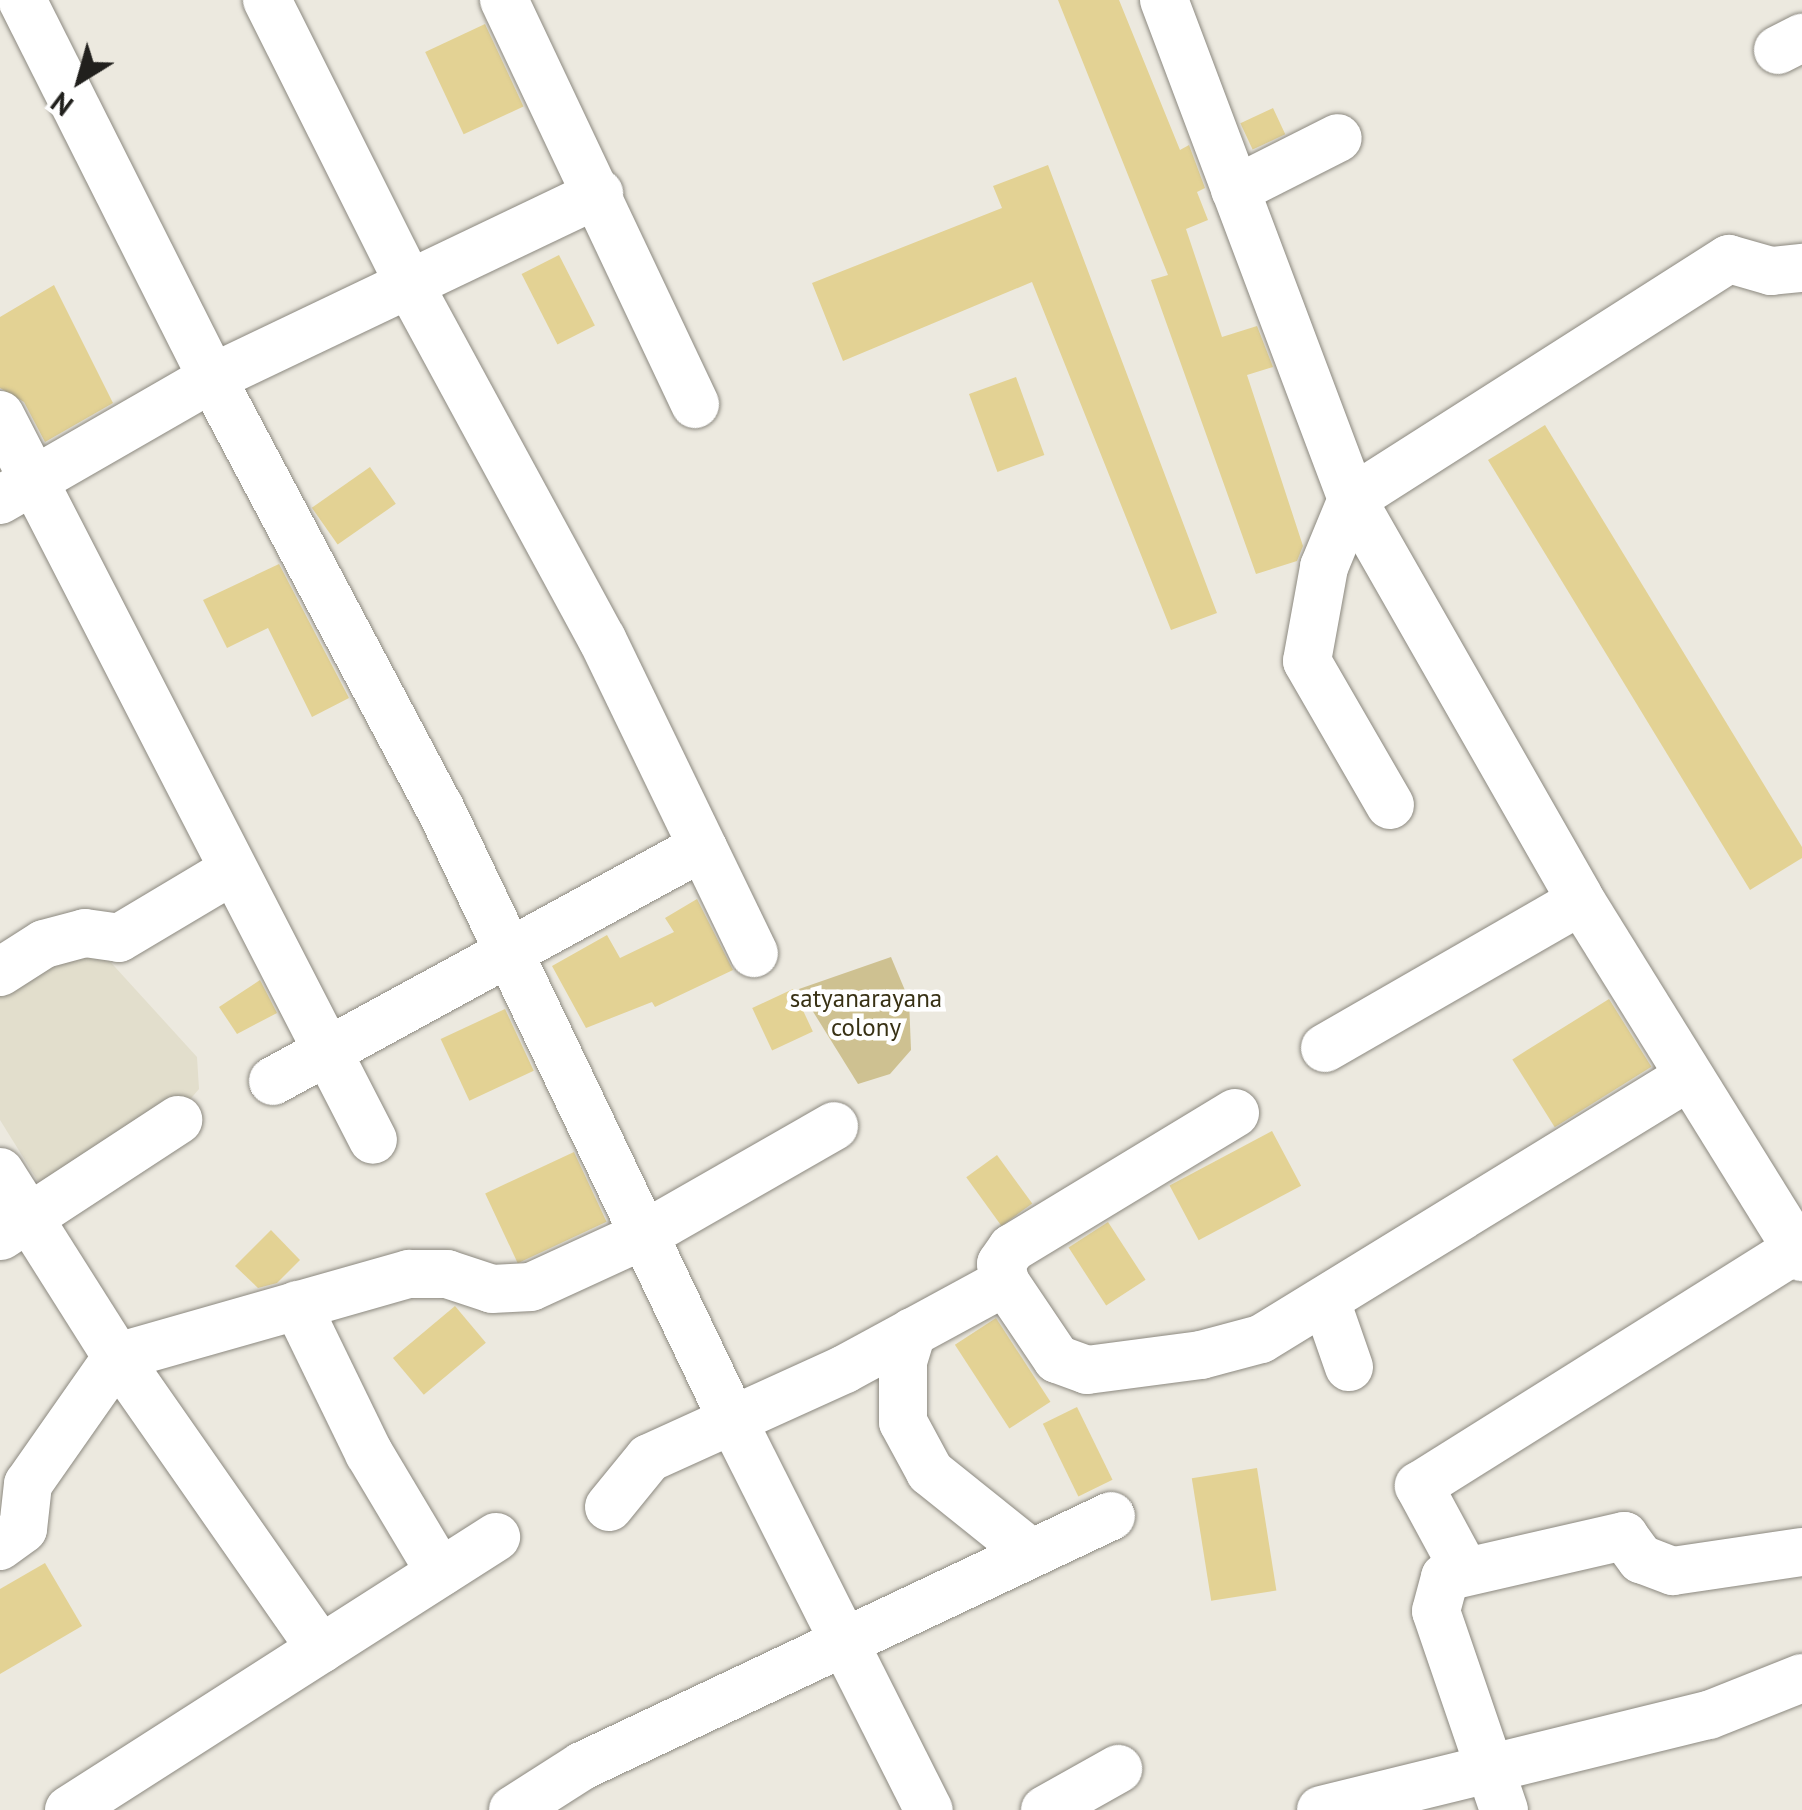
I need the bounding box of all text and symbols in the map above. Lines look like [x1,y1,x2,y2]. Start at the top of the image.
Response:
north arrow [30,30,130,130]
text: N [43,84,80,125]
park label: satyanarayana colony [790,984,942,1043]

